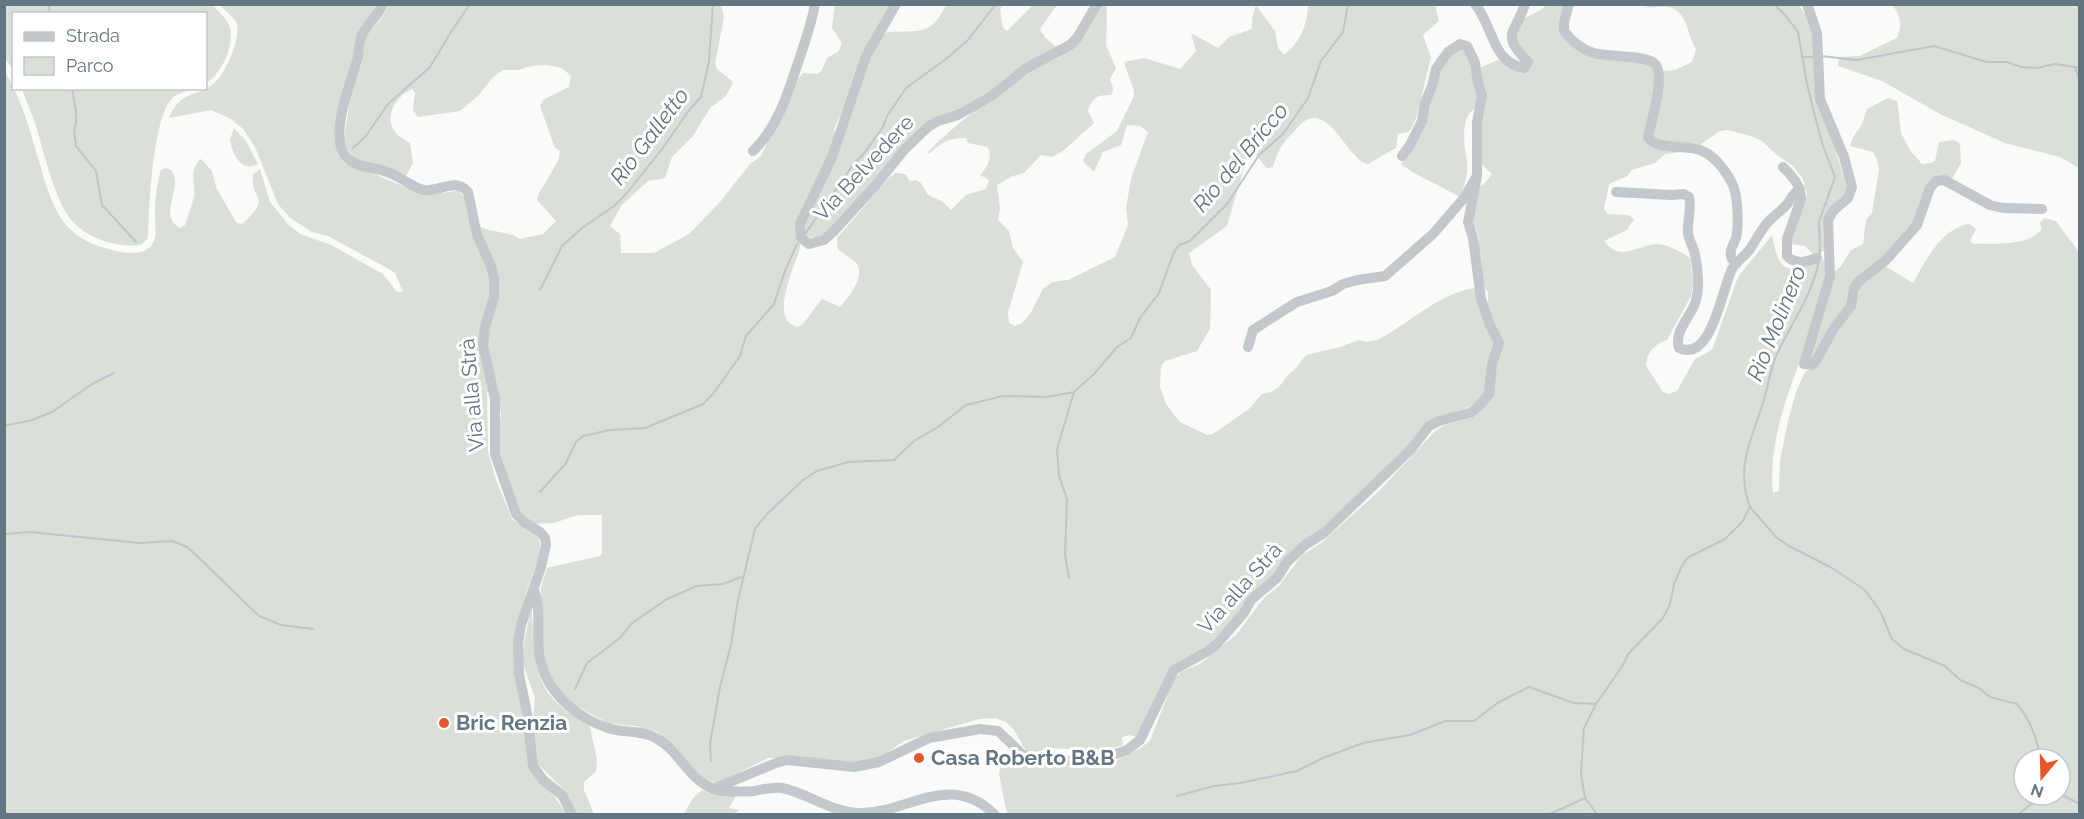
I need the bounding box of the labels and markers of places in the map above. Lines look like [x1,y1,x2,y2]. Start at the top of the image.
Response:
place label: Bric Renzia [456,710,567,735]
marker: Bric Renzia [437,716,451,730]
place label: Casa Roberto B&B [931,745,1114,770]
marker: Casa Roberto B&B [912,751,926,765]

